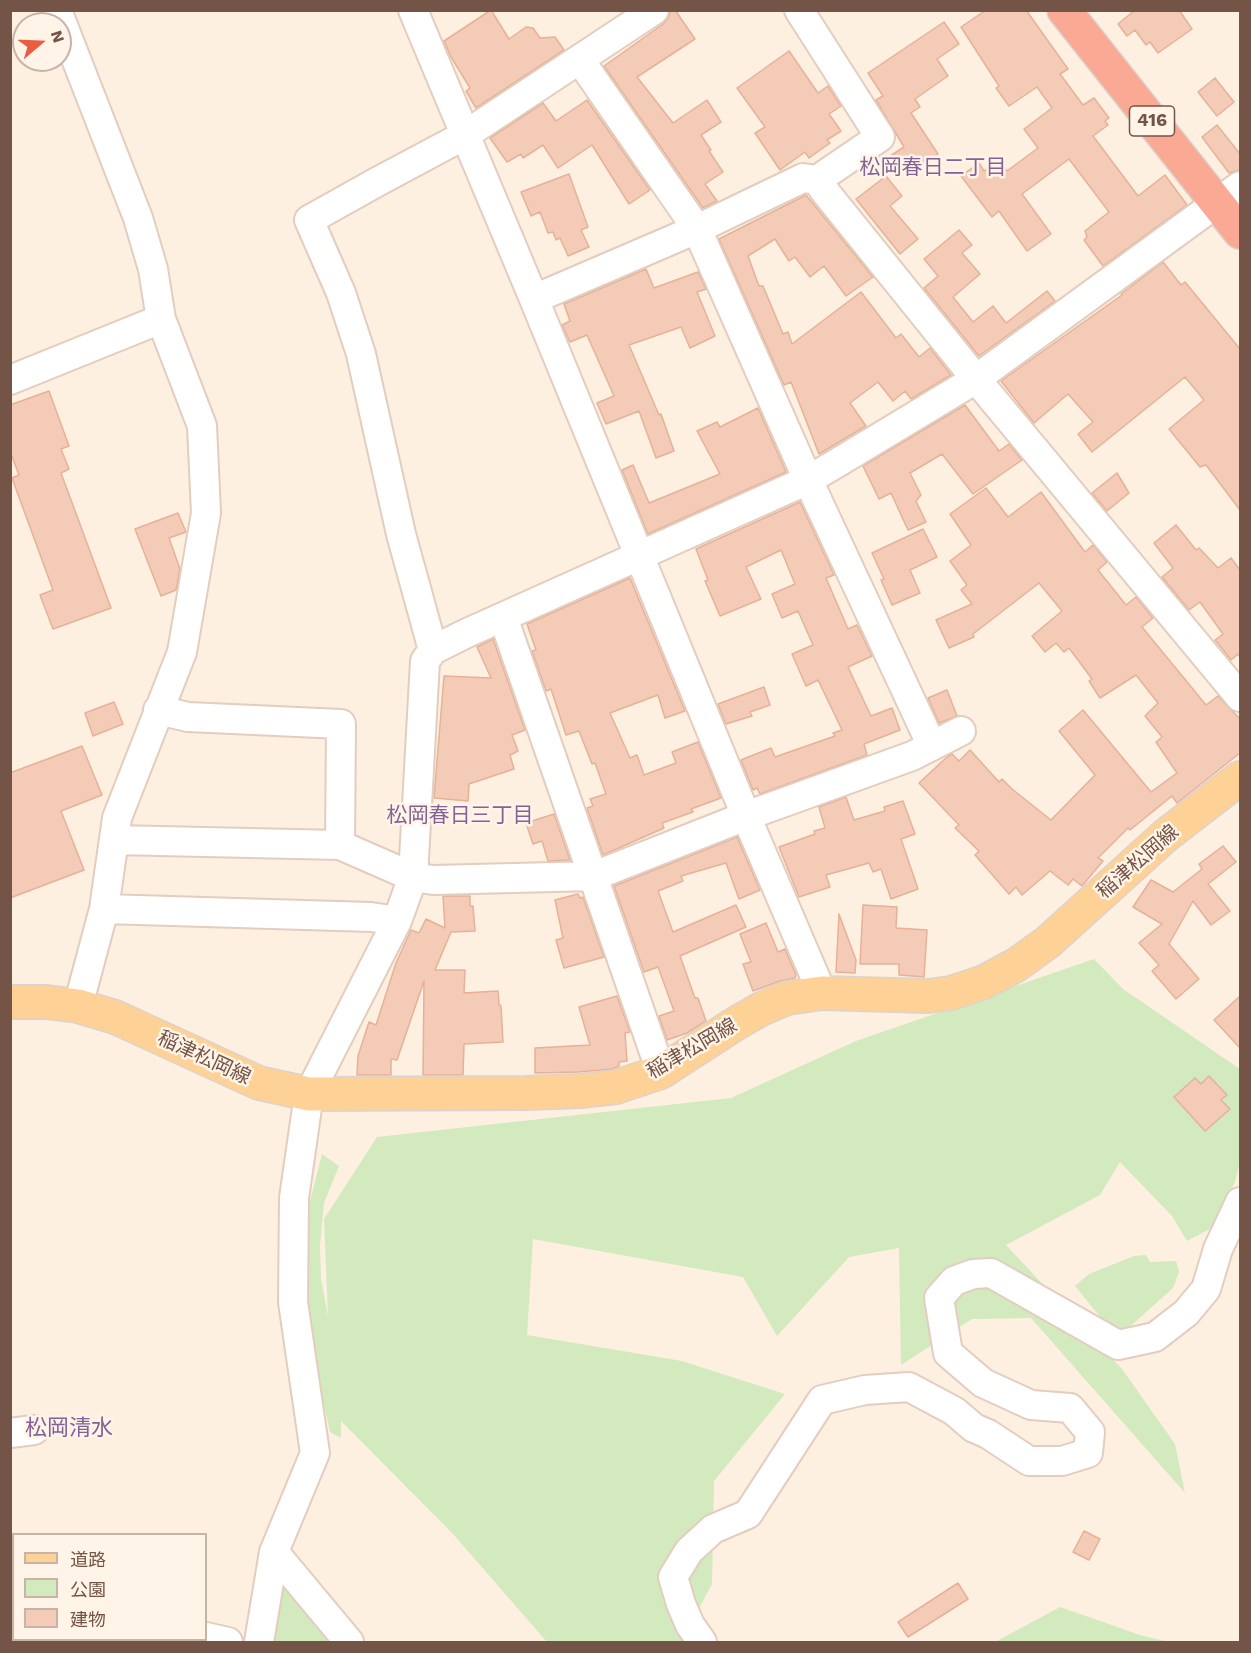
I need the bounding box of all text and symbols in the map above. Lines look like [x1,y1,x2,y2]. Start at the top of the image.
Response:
north arrow [12,12,72,72]
text: N [47,28,69,45]
road number: 416 [1130,106,1174,136]
district label: 松岡春日二丁目 [860,155,1006,181]
district label: 松岡春日三丁目 [387,803,533,829]
street label: 稲津松岡線 [1092,820,1184,904]
street label: 稲津松岡線 [643,1014,741,1084]
street label: 稲津松岡線 [154,1026,254,1090]
district label: 松岡清水 [25,1416,113,1442]
legend [12,1533,207,1641]
text: 道路 [70,1549,106,1570]
text: 公園 [70,1579,106,1600]
text: 建物 [70,1609,106,1630]

